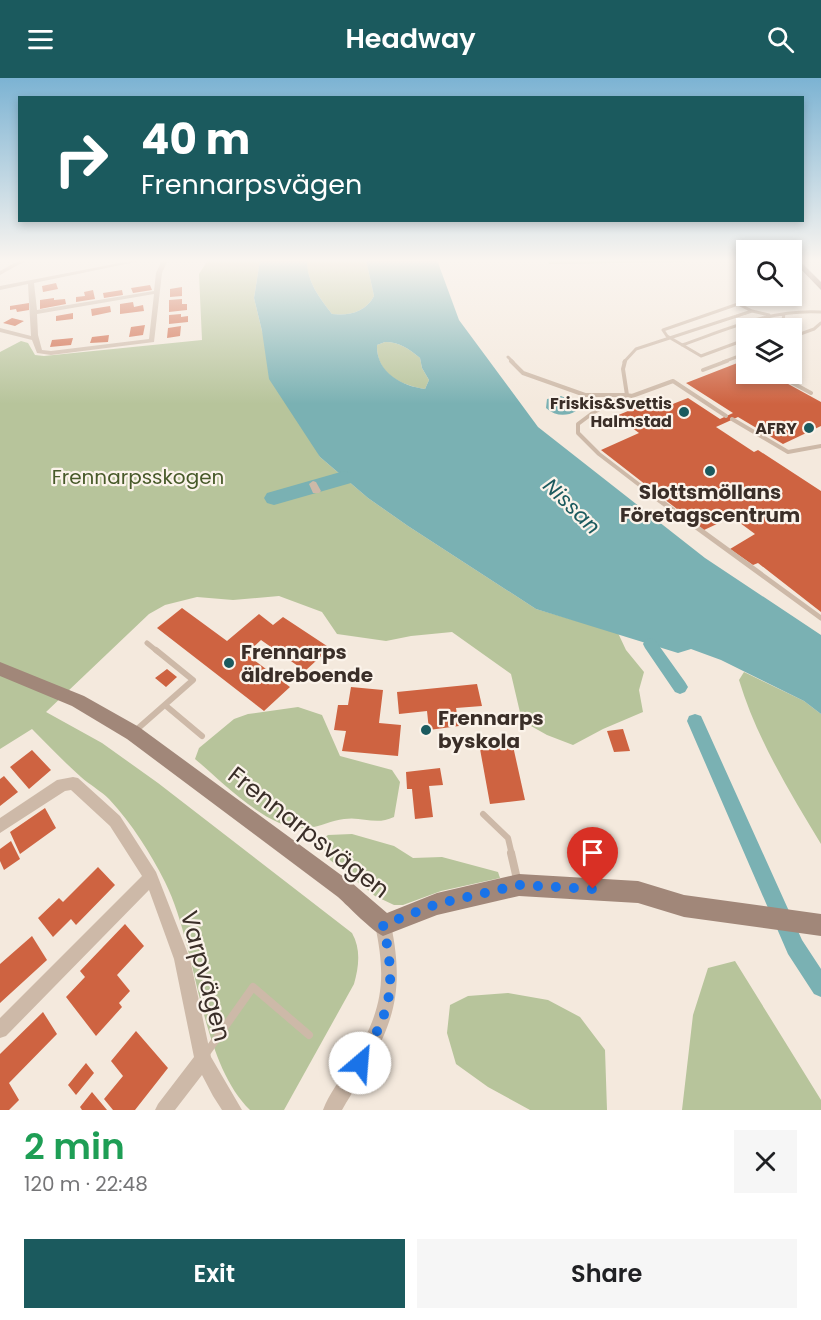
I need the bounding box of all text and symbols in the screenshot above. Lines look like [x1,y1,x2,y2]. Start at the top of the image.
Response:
text: Headway [345,20,476,57]
icon: menu [24,23,57,56]
icon: search [764,23,797,56]
text: 40 m [141,110,250,169]
icon: right [42,120,120,198]
text: Frennarpsvägen [141,166,362,203]
map controls [736,240,802,384]
button: search [736,240,802,306]
button: layers [736,318,802,384]
place label: Friskis&Svettis Halmstad [550,392,672,433]
marker: Friskis&Svettis Halmstad [677,405,691,419]
place label: AFRY [755,417,797,440]
marker: AFRY [802,421,816,435]
park label: Frennarpsskogen [52,463,224,491]
marker: Slottsmöllans Företagscentrum [703,464,717,478]
water label: Nissan [537,471,607,541]
place label: Slottsmöllans Företagscentrum [620,478,800,529]
place label: Frennarps äldreboende [241,638,373,689]
marker: Frennarps äldreboende [222,656,236,670]
place label: Frennarps byskola [438,704,544,755]
marker: Frennarps byskola [419,723,433,737]
street label: Frennarpsvägen [221,758,397,906]
pin [567,827,618,889]
icon: arrive [576,836,609,869]
street label: Varpvägen [173,907,239,1045]
position arrow [328,1031,392,1095]
text: 2 min [24,1121,125,1172]
button: close [734,1130,797,1193]
text: 120 m · 22:48 [24,1170,148,1198]
button: Exit [24,1239,405,1308]
button: Share [417,1239,797,1308]

